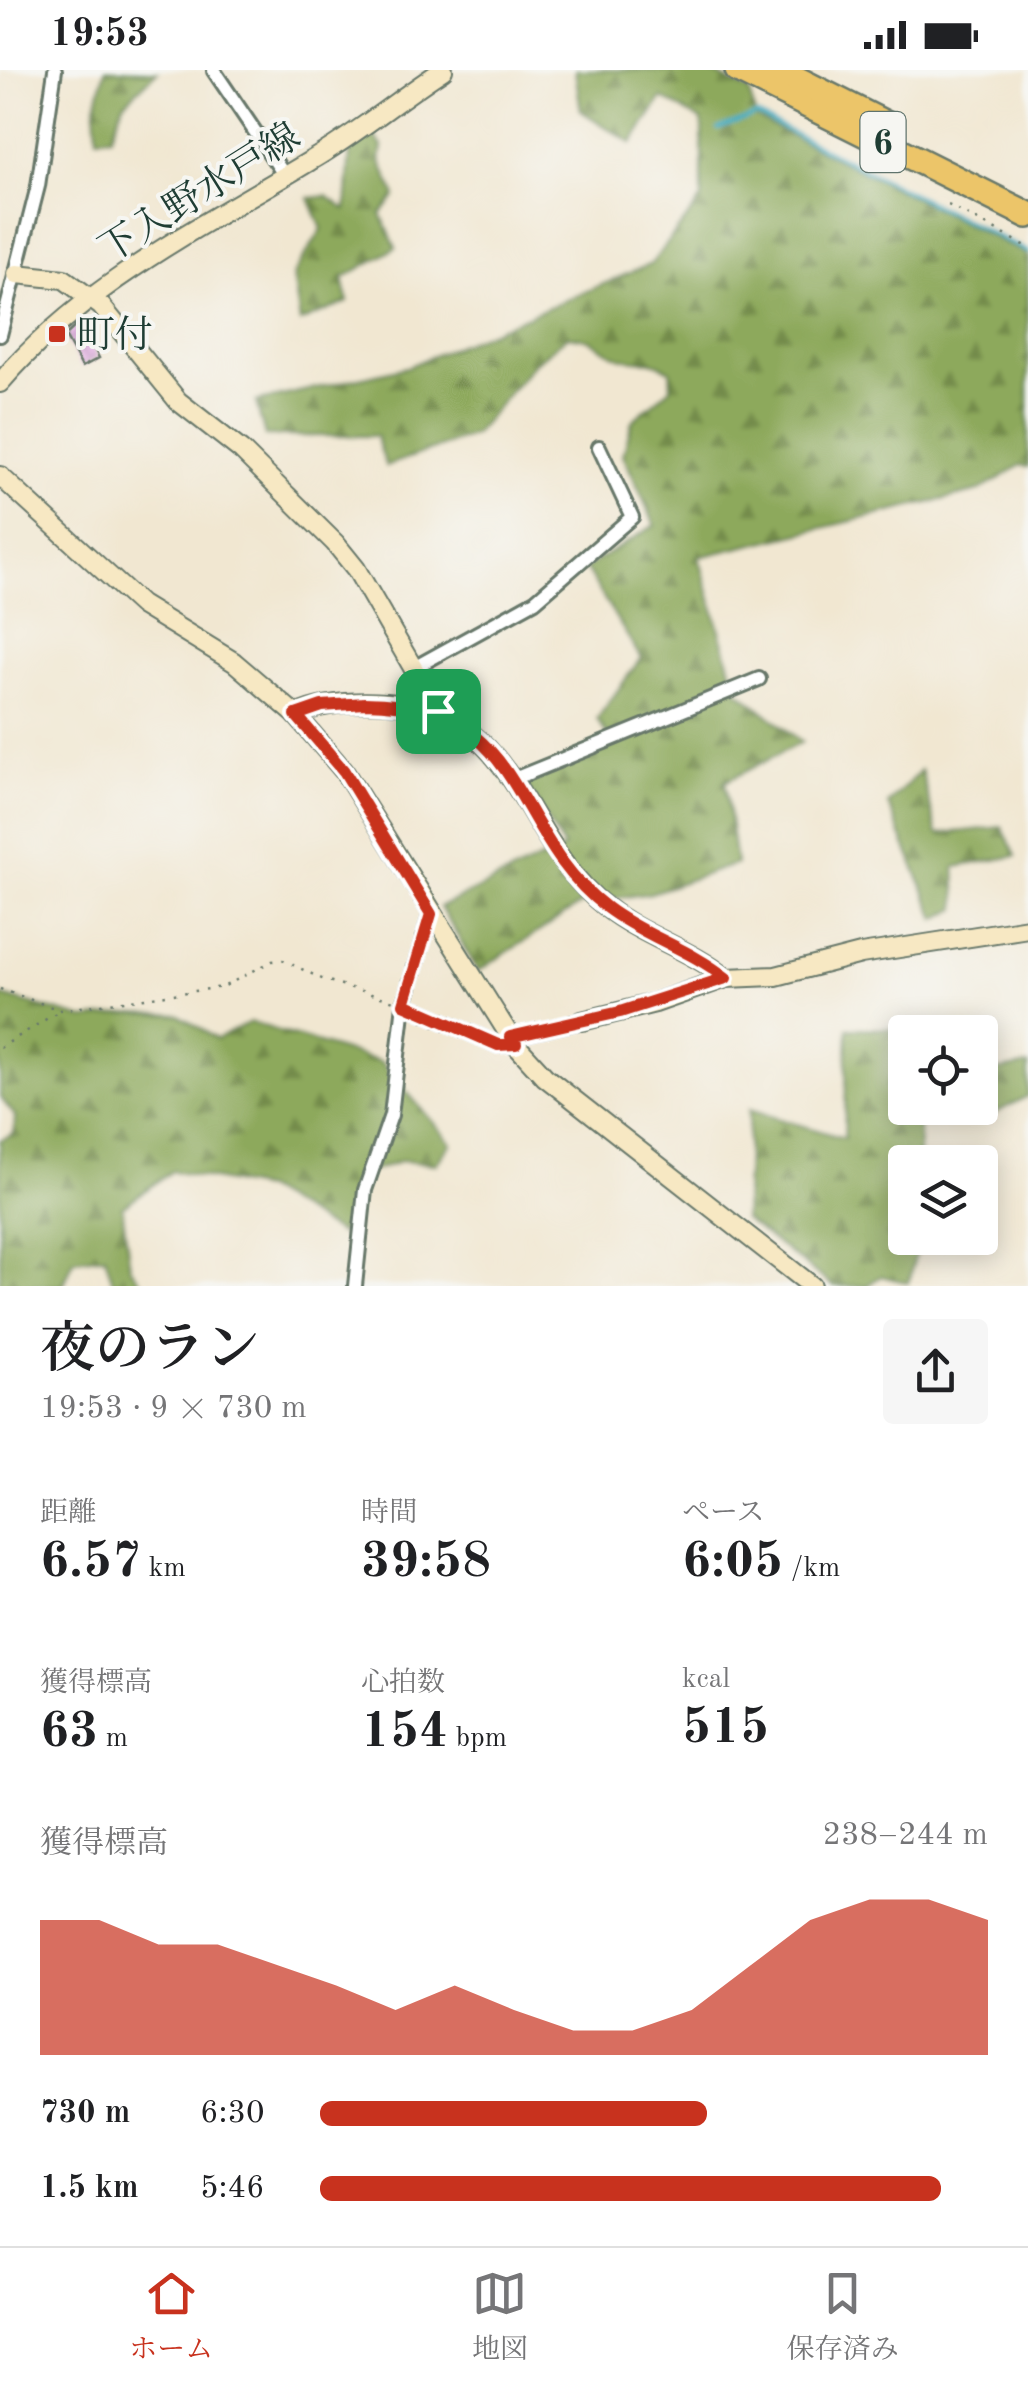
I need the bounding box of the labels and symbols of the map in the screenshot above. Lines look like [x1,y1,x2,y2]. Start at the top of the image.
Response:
road number: 6 [860,112,906,172]
street label: 下入野水戸線 [92,115,307,271]
place label: 町付 [77,315,153,356]
marker: 町付 [46,323,68,345]
pin [396,669,481,754]

